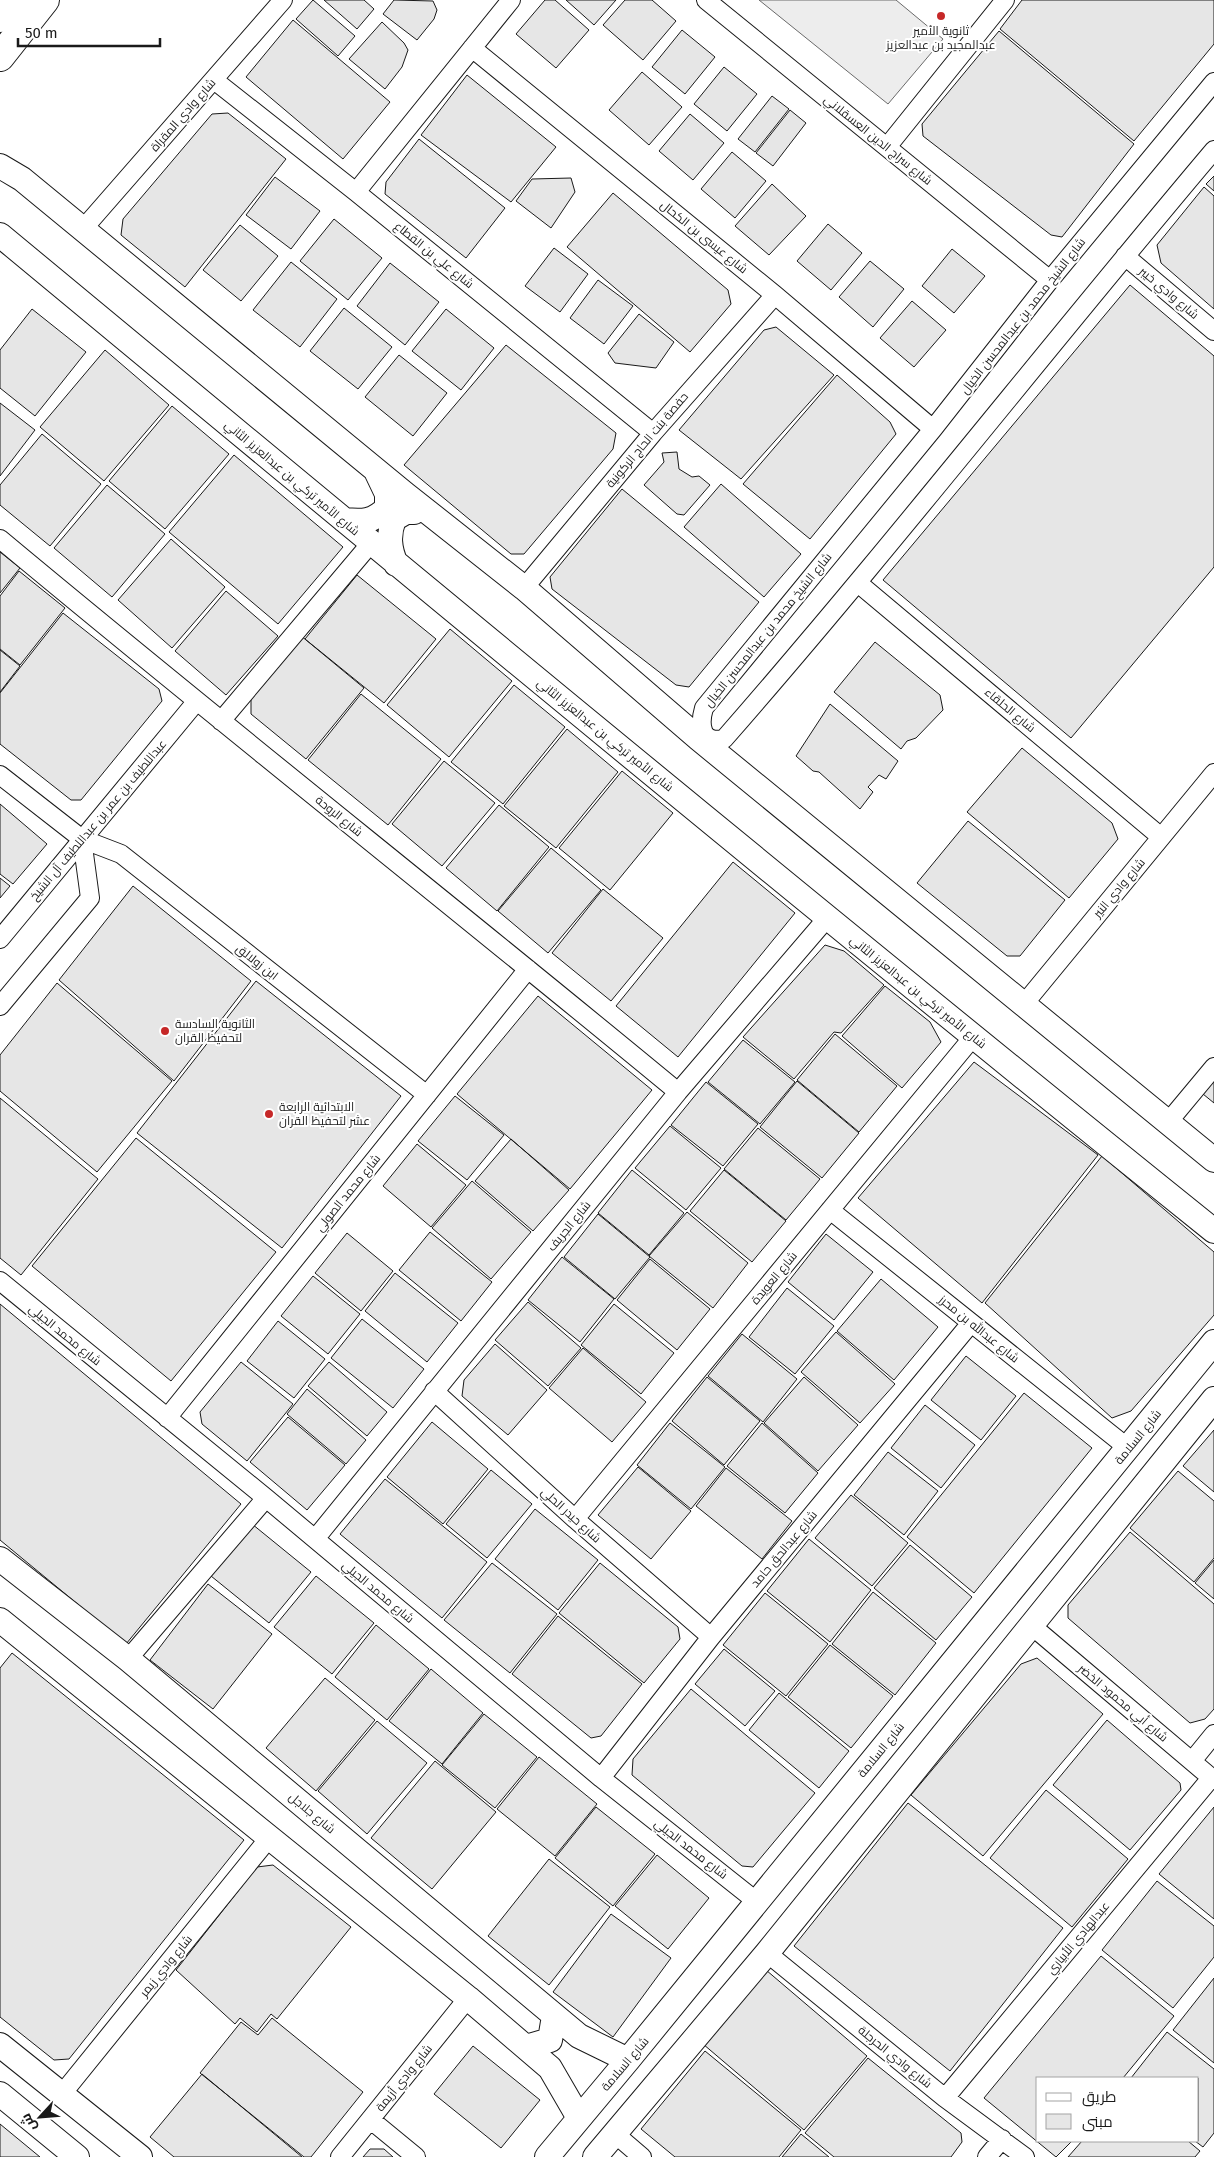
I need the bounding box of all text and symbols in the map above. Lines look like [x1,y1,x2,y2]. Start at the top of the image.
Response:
marker: ثانوية الأمير عبدالمجيد بن عبدالعزيز [935,10,947,22]
scale bar [18,15,160,47]
text: 50 m [25,24,58,42]
place label: ثانوية الأمير عبدالمجيد بن عبدالعزيز [885,24,996,52]
street label: شارع وادي المقراة [148,76,221,156]
street label: شارع سراج الدين العسقلاني [819,92,935,190]
street label: شارع عيسى بن الكحال [657,198,750,277]
street label: شارع علي بن القطاع [390,219,476,293]
street label: شارع الشيخ محمد بن عبدالمحسن الخيال [958,235,1089,397]
street label: شارع وادي خيبر [1134,263,1202,324]
street label: حفصة بنت الحاج الركونية [603,390,692,491]
street label: شارع الأمير تركي بن عبدالعزيز الثاني [220,418,362,541]
street label: شارع الشيخ محمد بن عبدالمحسن الخيال [701,550,835,711]
street label: شارع الأمير تركي بن عبدالعزيز الثاني [532,676,676,797]
street label: شارع الحلقاء [981,685,1038,736]
street label: عبداللطيف بن عمر بن عبداللطيف آل الشيخ [27,737,170,904]
street label: شارع الروحة [312,793,365,840]
street label: شارع وادي النير [1089,855,1150,923]
street label: شارع الأمير تركي بن عبدالعزيز الثاني [845,933,989,1054]
street label: ابن زولالق [233,941,281,983]
place label: الثانوية السادسة لتحفيظ القران [175,1017,255,1045]
marker: الثانوية السادسة لتحفيظ القران [159,1025,171,1037]
place label: الابتدائية الرابعة عشر لتحفيظ القران [279,1100,370,1128]
marker: الابتدائية الرابعة عشر لتحفيظ القران [263,1108,275,1120]
street label: شارع محمد الصولي [313,1152,386,1236]
street label: شارع الجريف [544,1198,594,1255]
street label: شارع العويدة [748,1249,801,1308]
street label: شارع عبدالله بن محرز [935,1291,1023,1366]
street label: شارع محمد الجيلي [24,1302,104,1371]
street label: شارع السلامة [1112,1407,1165,1468]
street label: شارع حيدر الحلي [536,1484,604,1548]
street label: شارع عبدالحق حامد [748,1508,821,1591]
street label: شارع محمد الجيلي [337,1558,417,1628]
street label: شارع أبي محمود الخضر [1073,1660,1171,1747]
street label: شارع السلامة [855,1720,908,1781]
street label: شارع جلاجل [285,1790,338,1837]
street label: شارع محمد الجيلي [650,1816,730,1884]
street label: عبدالهادي الأبياري [1044,1899,1115,1979]
street label: شارع وادي زيمر [136,1932,197,2002]
street label: شارع وادي الحرجلة [854,2023,935,2093]
street label: شارع السلامة [598,2034,652,2094]
street label: شارع وادي أزيمة [372,2041,437,2116]
legend [1036,2077,1199,2142]
text: طريق [1082,2088,1116,2107]
north arrow [15,2092,65,2142]
text: ش [17,2111,40,2134]
text: مبنى [1082,2113,1113,2132]

